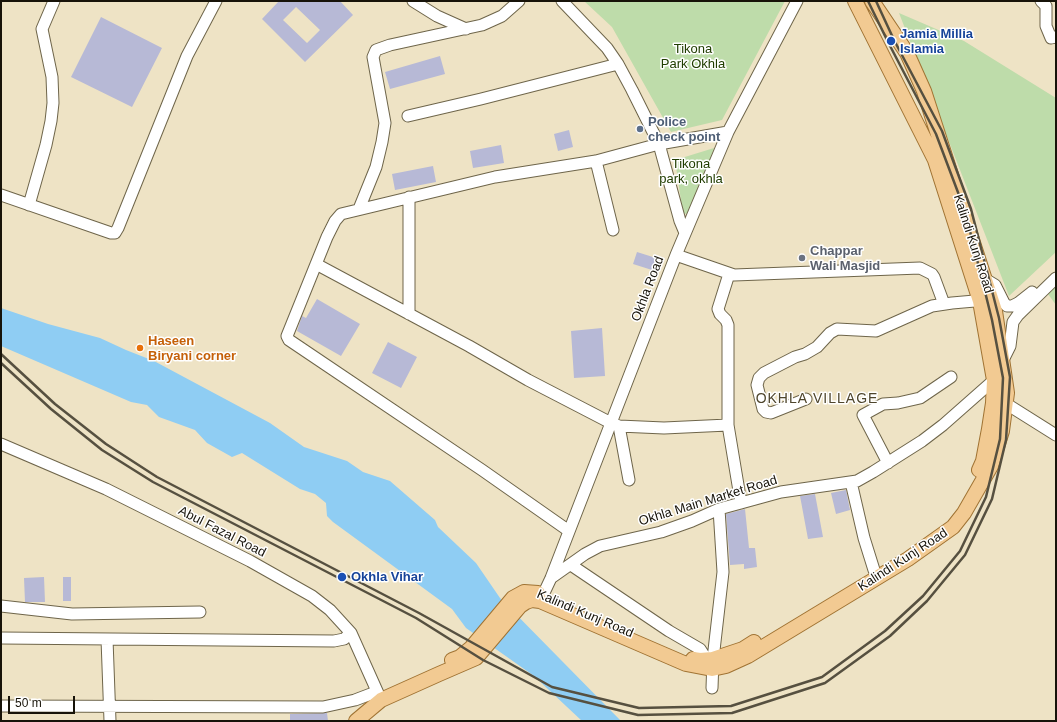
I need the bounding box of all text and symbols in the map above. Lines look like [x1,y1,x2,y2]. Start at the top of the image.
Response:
place label: Jamia Millia Islamia [900,26,973,57]
marker: Jamia Millia Islamia [885,35,897,47]
park label: Tikona Park Okhla [661,41,725,72]
place label: Police check point [648,114,720,145]
marker: Police check point [635,124,645,134]
park label: Tikona park, okhla [659,156,723,187]
street label: Kalindi Kunj Road [950,192,996,296]
place label: Chappar Wali Masjid [810,243,880,274]
marker: Chappar Wali Masjid [797,253,807,263]
street label: Okhla Road [628,254,668,324]
place label: Haseen Biryani corner [148,333,236,364]
marker: Haseen Biryani corner [135,343,145,353]
district label: OKHLA VILLAGE [756,391,878,407]
street label: Okhla Main Market Road [637,473,779,529]
street label: Abul Fazal Road [176,503,268,561]
street label: Kalindi Kunj Road [855,525,951,595]
place label: Okhla Vihar [351,569,423,585]
marker: Okhla Vihar [336,571,348,583]
street label: Kalindi Kunj Road [534,587,636,641]
scale bar [10,688,77,714]
text: 50 m [15,696,42,710]

